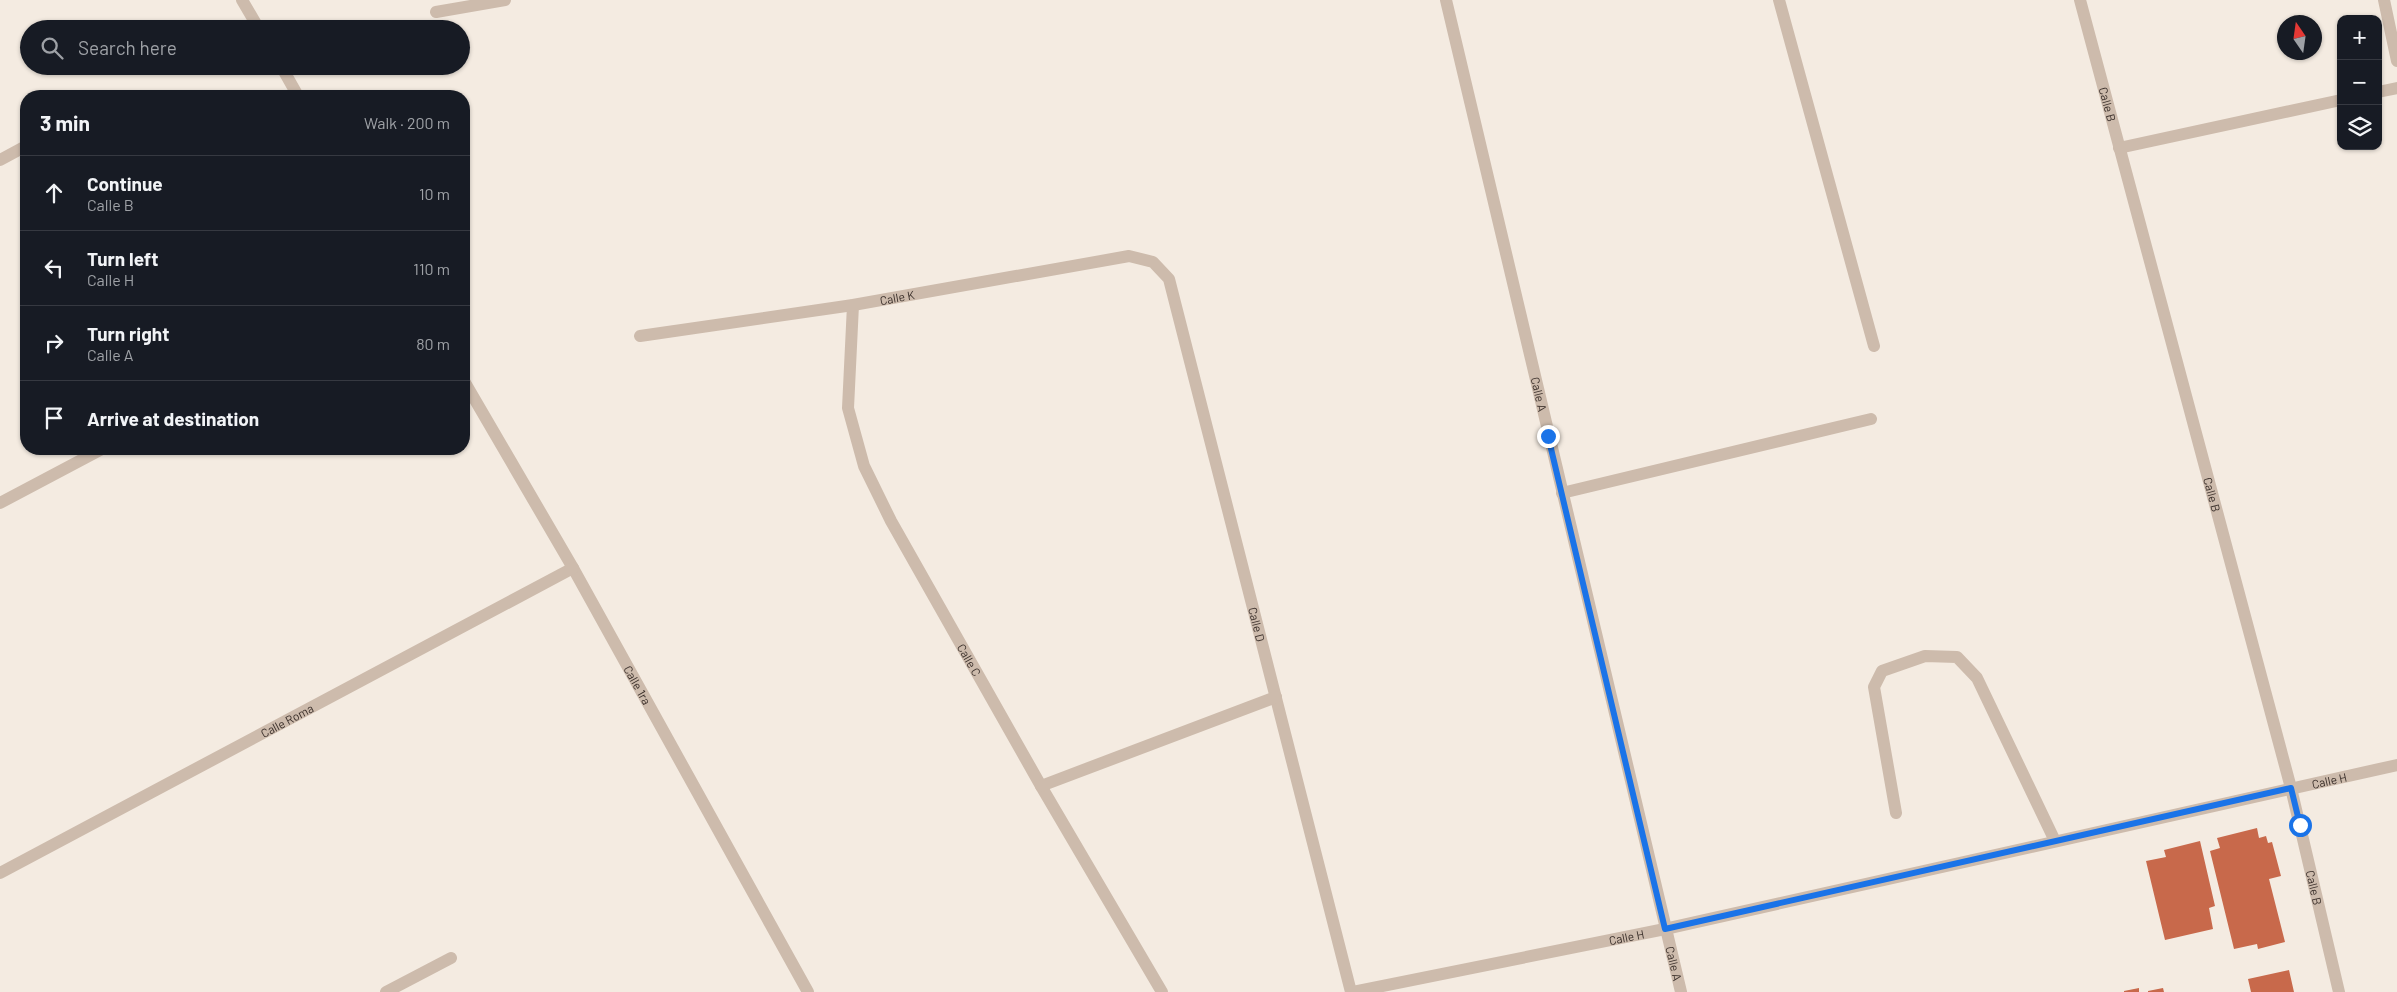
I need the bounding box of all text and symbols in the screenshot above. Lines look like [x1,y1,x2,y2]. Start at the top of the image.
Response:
north arrow [2277,15,2322,60]
map controls [2337,15,2382,150]
button: + [2337,15,2382,60]
search box [20,20,470,75]
icon: search [38,34,66,62]
text: Search here [78,36,177,59]
button: − [2337,60,2382,105]
street label: Calle B [2097,86,2119,123]
button: layers [2337,105,2382,150]
text: 3 min [40,110,90,135]
text: Walk · 200 m [364,113,450,132]
text: Continue [87,172,163,195]
icon: ahead [40,179,68,207]
text: 10 m [419,184,450,203]
text: Calle B [87,195,134,214]
text: Turn left [87,247,158,270]
icon: left [40,254,68,282]
text: 110 m [413,259,450,278]
text: Calle H [87,270,134,289]
street label: Calle K [879,287,916,307]
text: Turn right [87,322,169,345]
icon: right [40,329,68,357]
text: 80 m [416,334,450,353]
text: Calle A [87,345,134,364]
street label: Calle A [1529,375,1550,413]
icon: arrive [40,404,68,432]
text: Arrive at destination [87,407,259,430]
route end [1537,425,1560,448]
street label: Calle B [2201,476,2224,513]
street label: Calle D [1246,606,1268,643]
street label: Calle C [955,641,984,678]
street label: Calle 1ra [621,663,654,707]
street label: Calle Roma [258,701,316,740]
street label: Calle H [2310,769,2348,791]
route start [2289,814,2312,837]
street label: Calle B [2304,869,2325,906]
street label: Calle H [1608,926,1645,947]
street label: Calle A [1663,945,1685,982]

